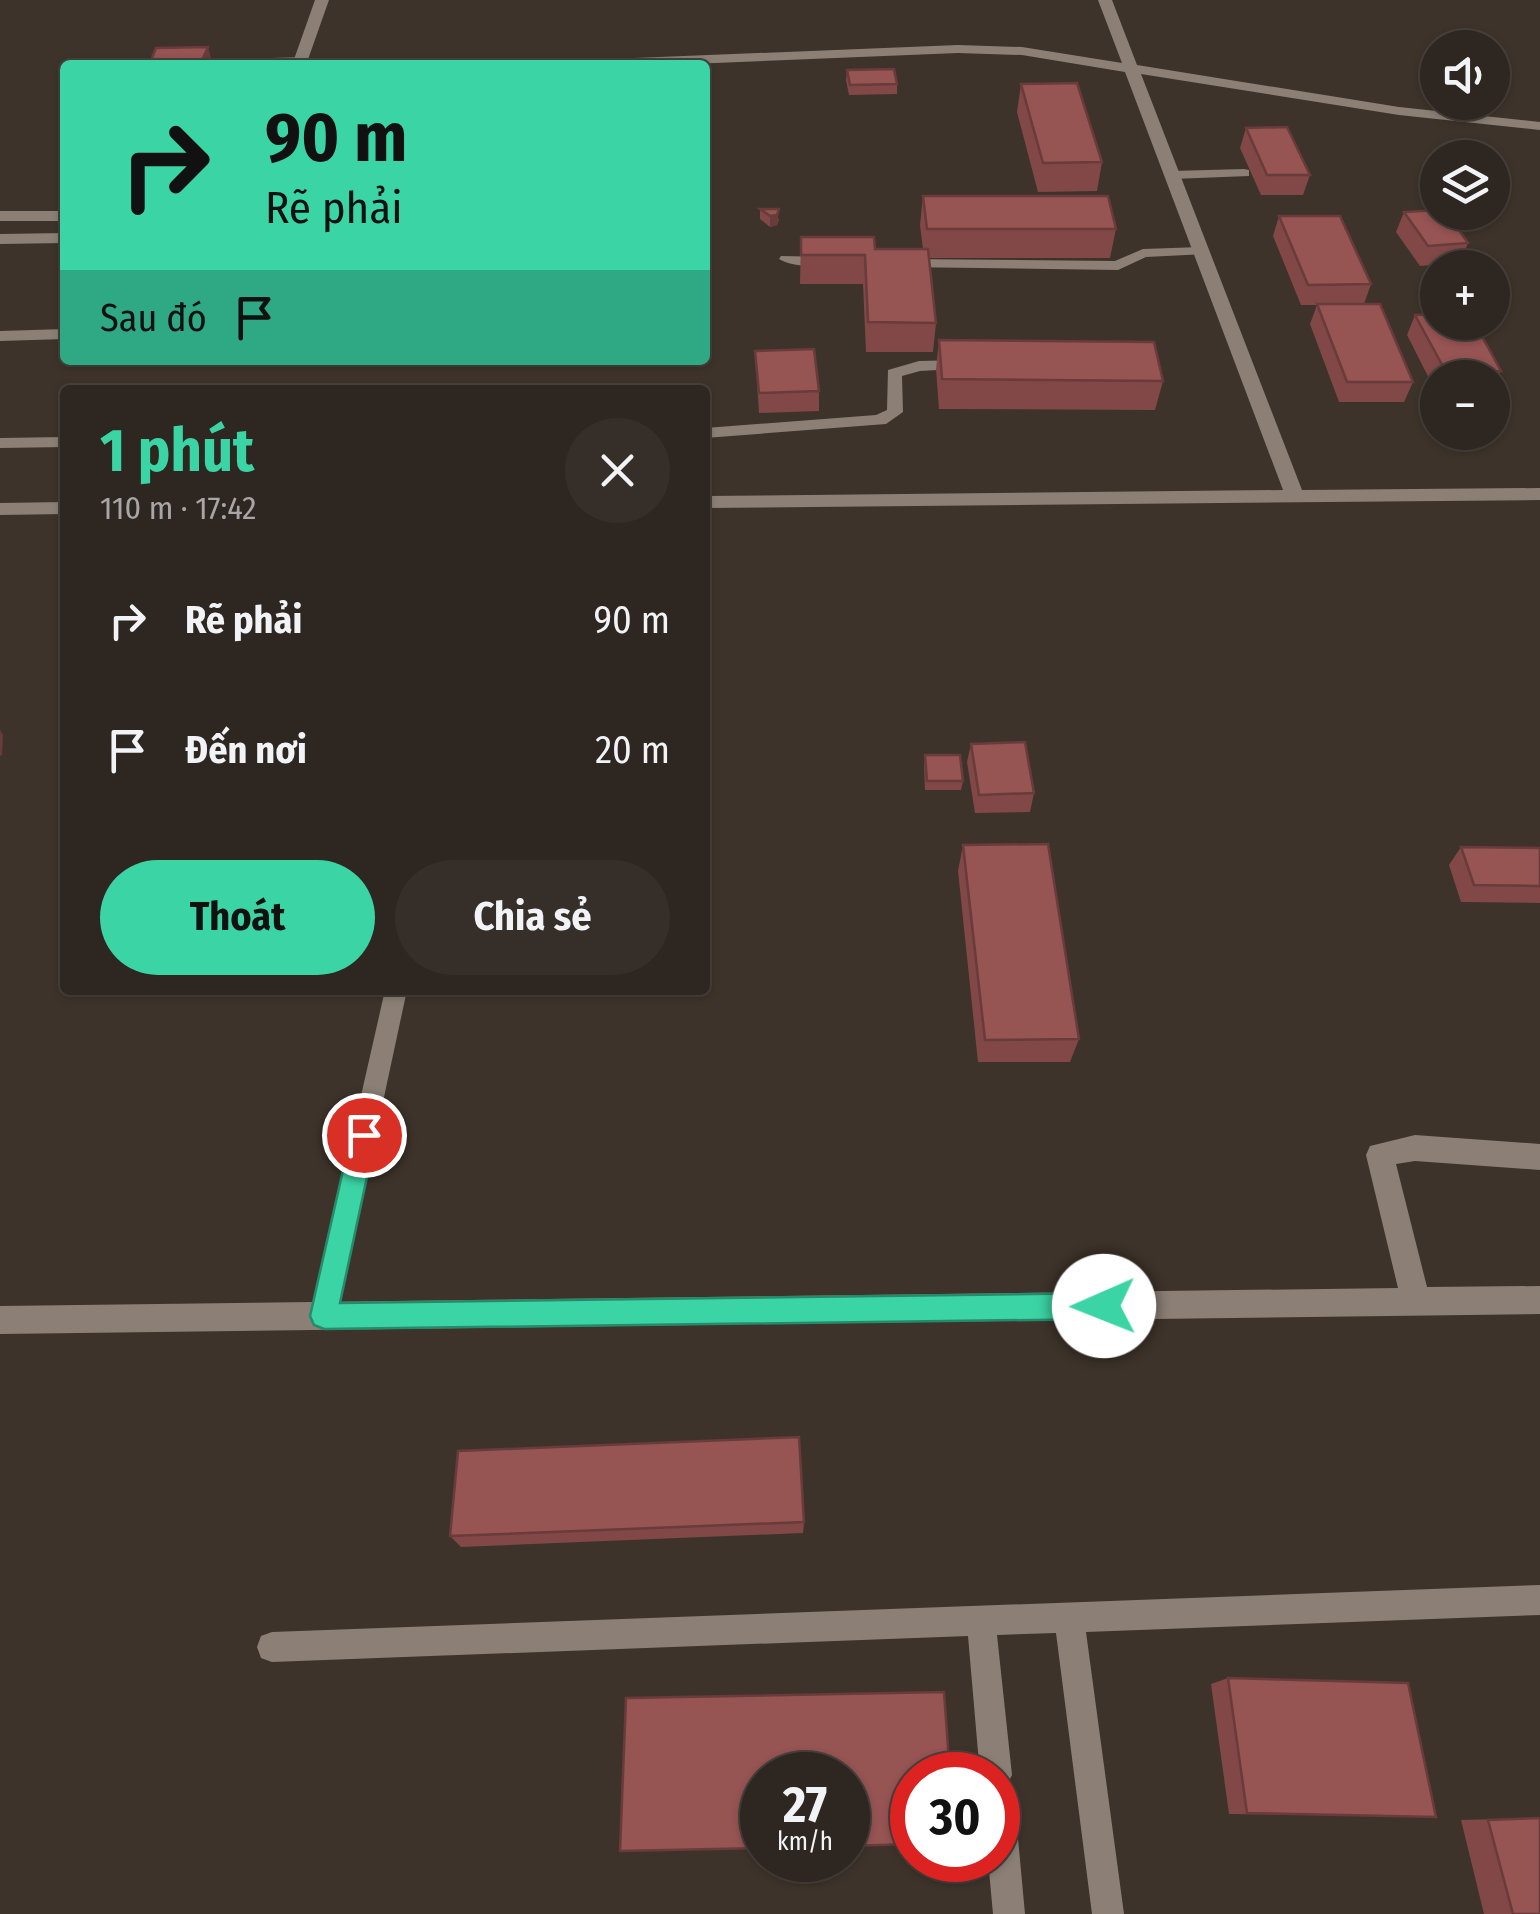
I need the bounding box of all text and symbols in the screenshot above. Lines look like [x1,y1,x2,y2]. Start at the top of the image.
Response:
map controls [1420,30,1510,450]
button: sound [1420,30,1510,120]
text: 90 m [265,96,407,180]
icon: right [100,100,230,230]
button: layers [1420,140,1510,230]
text: Rẽ phải [265,181,403,235]
button: + [1420,250,1510,340]
icon: arrive [227,290,282,345]
text: Sau đó [100,295,207,341]
button: − [1420,360,1510,450]
text: 1 phút [100,415,254,487]
button: close [565,418,670,523]
text: 110 m · 17:42 [100,489,256,527]
icon: right [100,593,155,648]
text: Rẽ phải [185,597,302,643]
text: 90 m [594,597,670,643]
icon: arrive [100,723,155,778]
text: Đến nơi [185,727,307,773]
text: 20 m [595,727,670,773]
button: Thoát [100,860,375,975]
button: Chia sẻ [395,860,670,975]
pin [322,1093,407,1178]
icon: arrive [337,1108,392,1163]
position arrow [1052,1254,1156,1358]
speed limit sign: 30 [890,1752,1020,1882]
text: 27 [783,1775,827,1835]
text: km/h [777,1827,833,1857]

